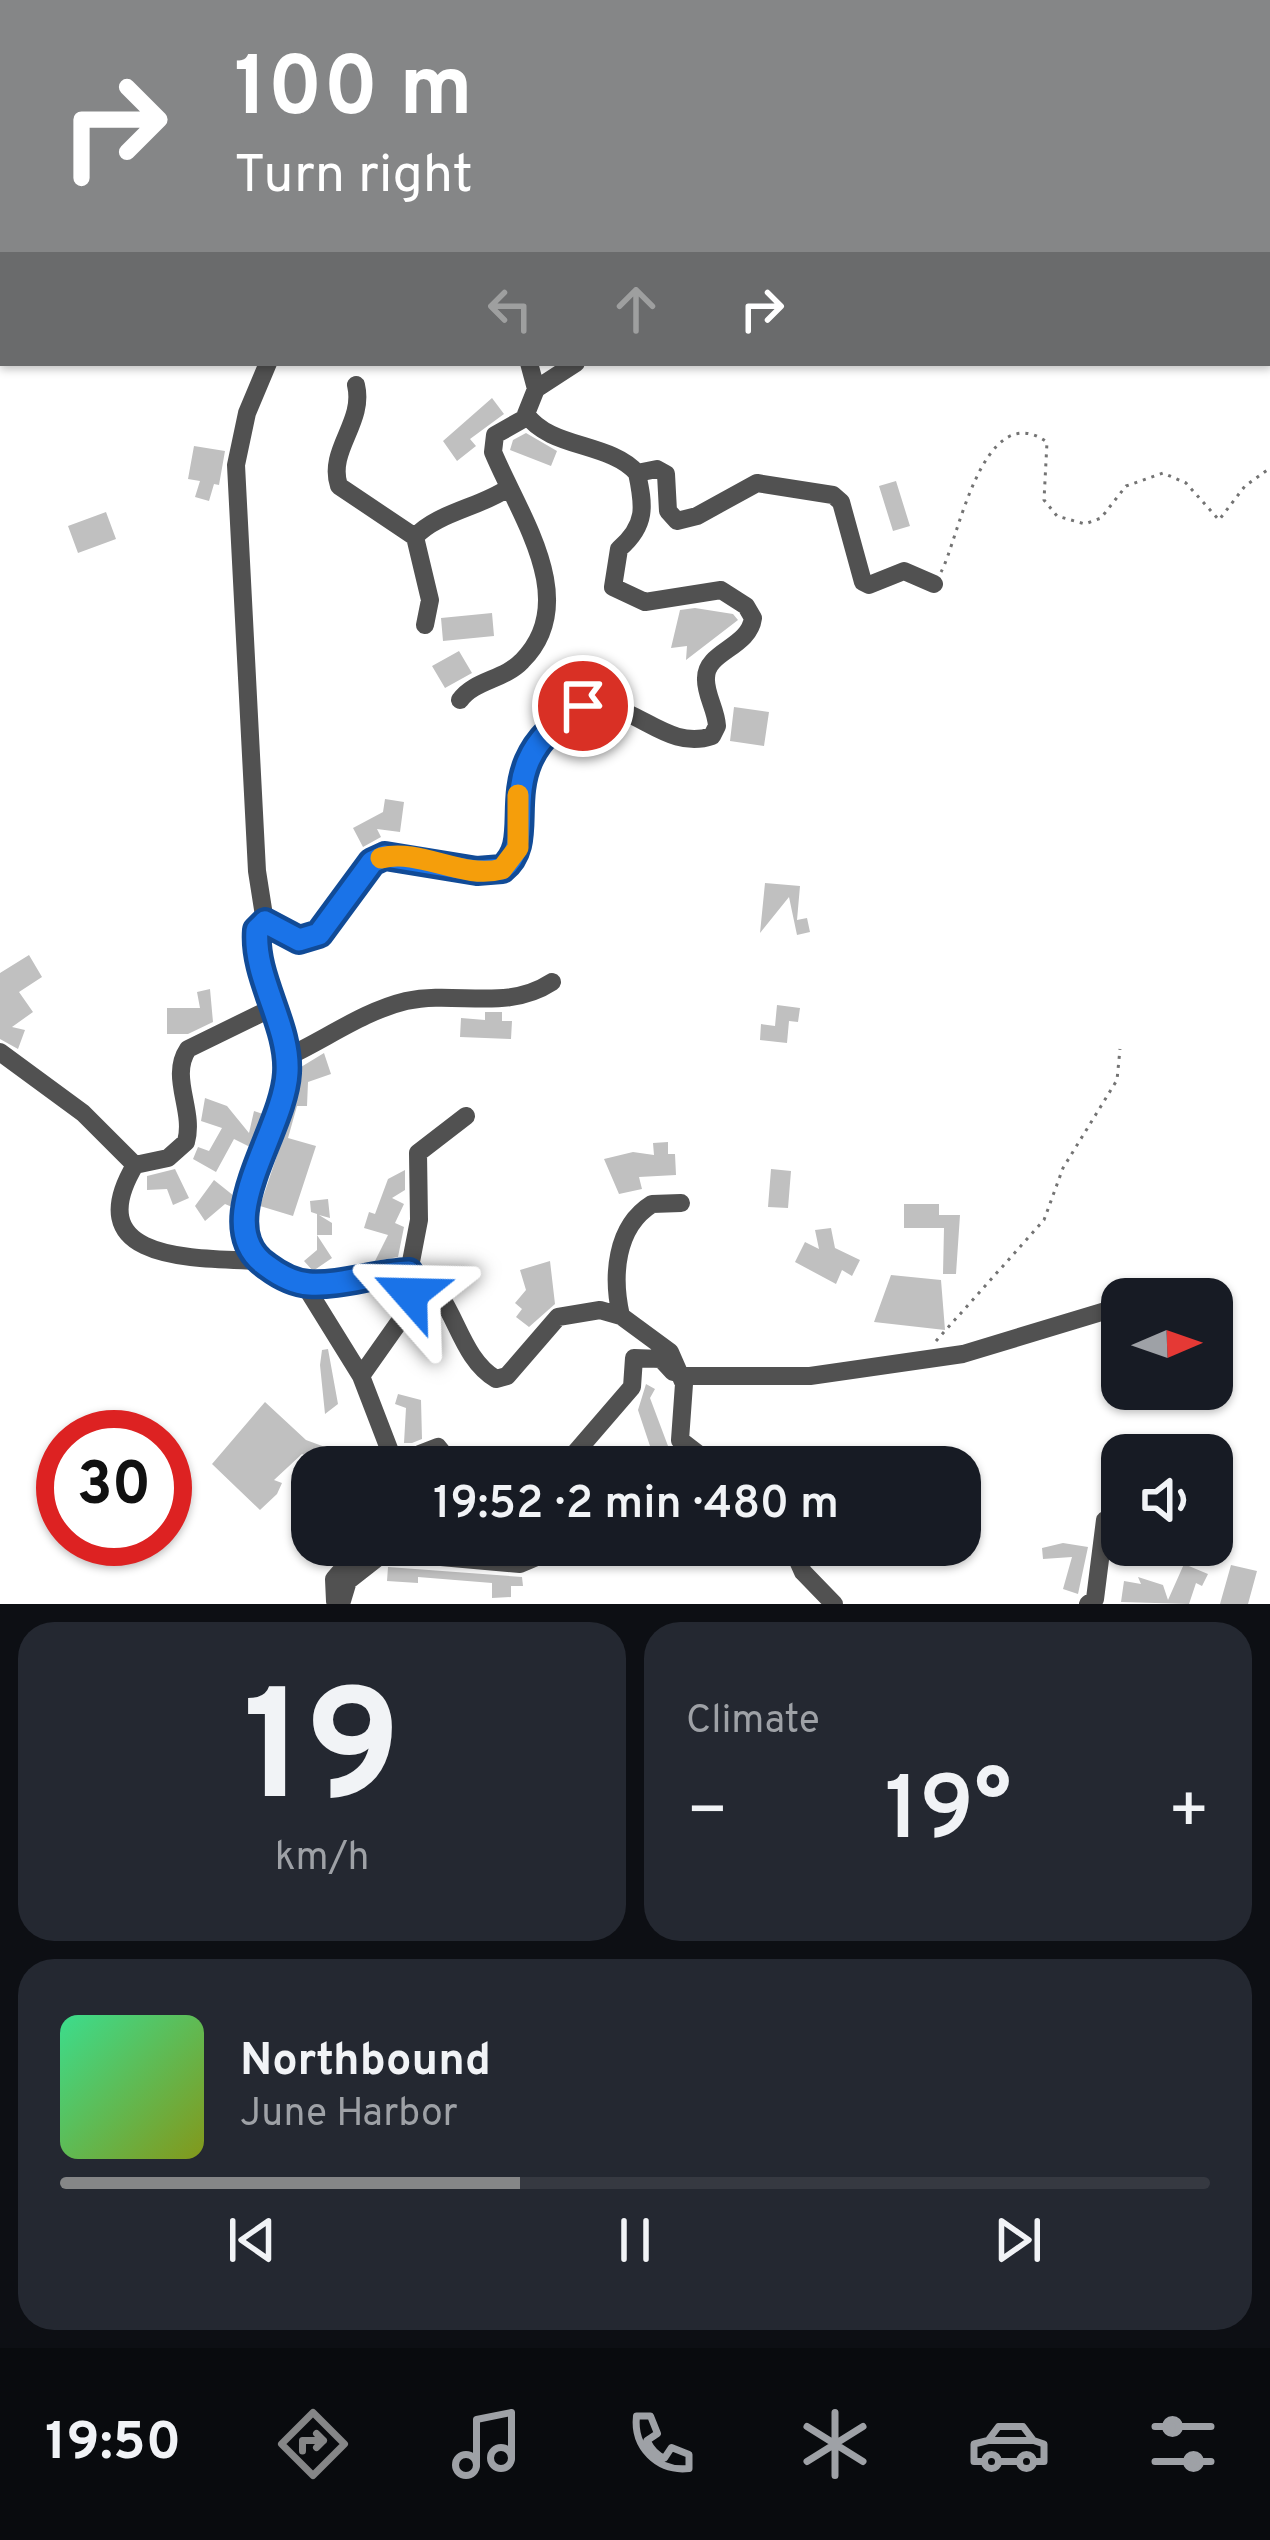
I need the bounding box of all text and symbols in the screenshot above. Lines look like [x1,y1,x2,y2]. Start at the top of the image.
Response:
text: 100 m [234,39,473,145]
icon: right [36,48,192,204]
text: Turn right [234,143,473,212]
icon: left [477,276,543,342]
icon: ahead [603,276,669,342]
icon: right [729,276,795,342]
pin [532,655,634,757]
icon: arrive [550,673,616,739]
position arrow [347,1231,473,1357]
north arrow [1101,1278,1233,1410]
map controls [1101,1278,1233,1566]
speed limit sign: 30 [36,1410,192,1566]
button: sound [1101,1434,1233,1566]
text: 19:52 · 2 min · 480 m [433,1477,839,1534]
text: 19 [243,1658,401,1856]
text: Climate [686,1698,820,1747]
text: 19° [884,1758,1012,1871]
text: − [686,1773,729,1856]
text: + [1167,1773,1210,1856]
text: km/h [275,1835,369,1884]
text: Northbound [240,2034,491,2091]
text: June Harbor [240,2091,458,2140]
icon: previous [219,2207,285,2273]
icon: pause [602,2207,668,2273]
icon: next [985,2207,1051,2273]
icon: directions [271,2402,355,2486]
icon: music [445,2402,529,2486]
icon: phone [619,2402,703,2486]
icon: climate [793,2402,877,2486]
icon: car [967,2402,1051,2486]
icon: filters [1141,2402,1225,2486]
text: 19:50 [45,2410,181,2479]

